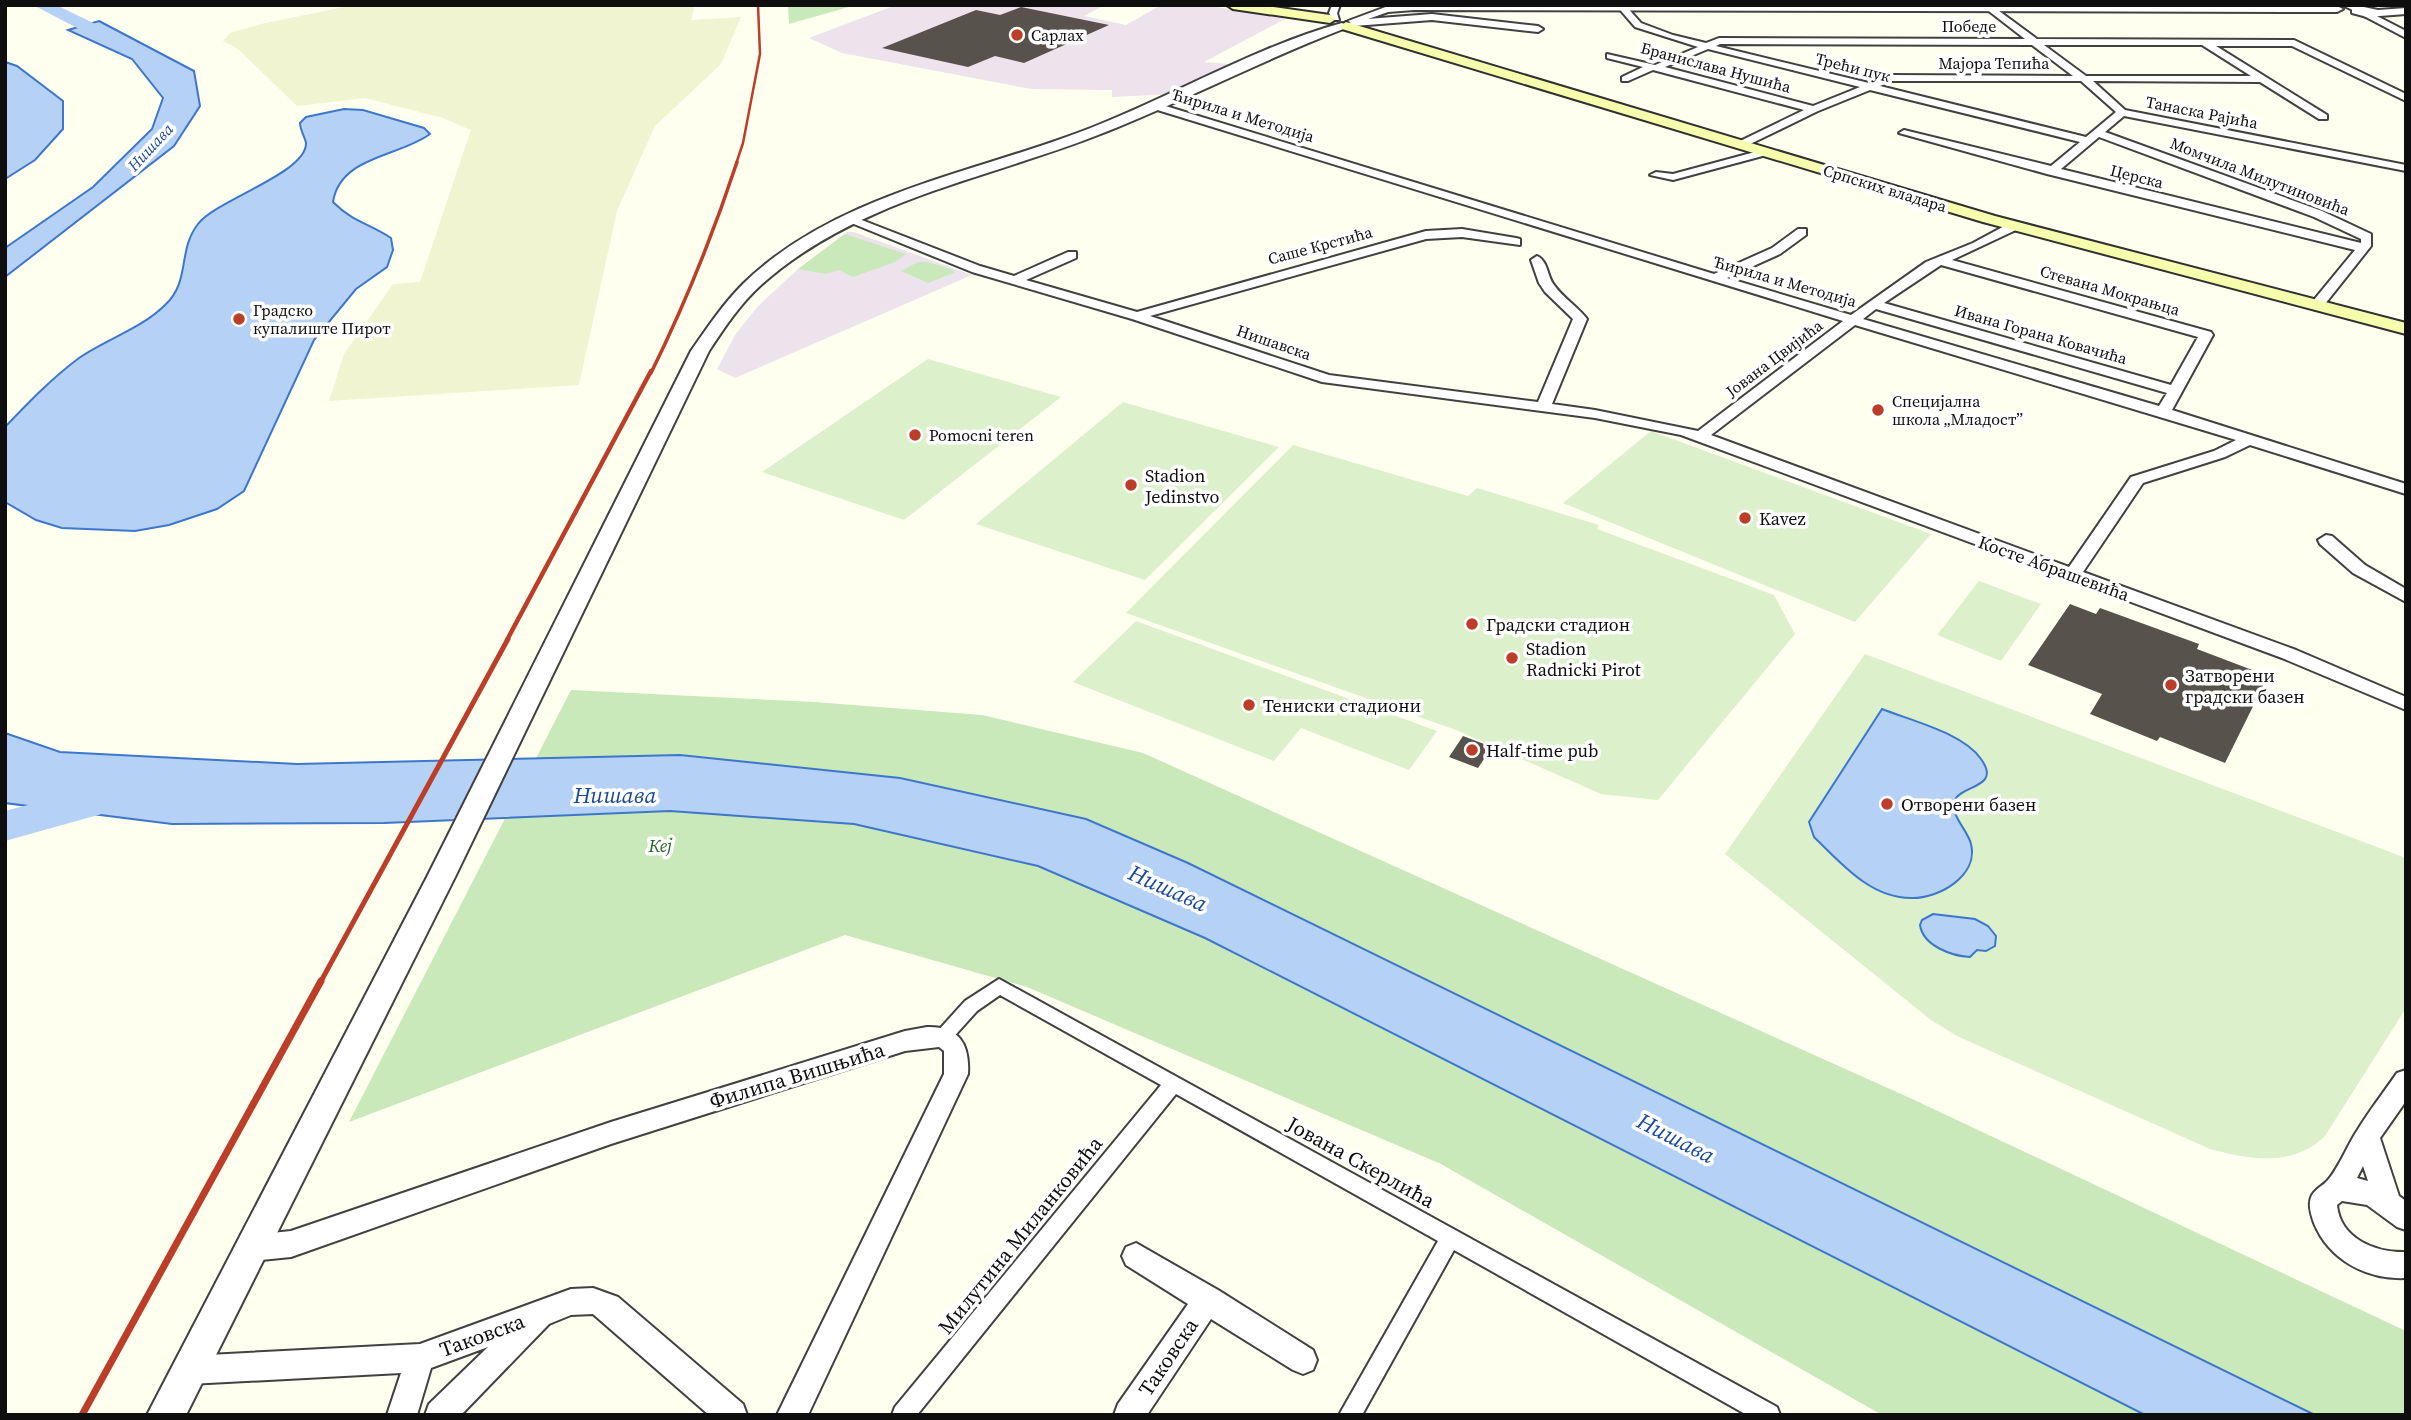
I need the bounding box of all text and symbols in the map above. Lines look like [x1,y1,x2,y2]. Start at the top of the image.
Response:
street label: Победе [1942,15,1996,37]
place label: Сарлах [1031,24,1084,46]
marker: Сарлах [1009,27,1025,43]
street label: Бранислава Нушића [1638,36,1794,98]
street label: Трећи пук [1813,47,1893,87]
street label: Мајора Тепића [1939,52,2050,74]
street label: Ћирила и Методија [1169,83,1318,147]
street label: Танаска Рајића [2144,90,2261,134]
water label: Нишава [122,118,178,176]
street label: Момчила Милутиновића [2167,132,2354,221]
street label: Српских владара [1820,159,1950,218]
street label: Церска [2108,159,2167,193]
street label: Саше Крстића [1265,220,1375,270]
street label: Ћирила и Методија [1711,250,1860,312]
street label: Стевана Мокрањца [2038,260,2183,321]
place label: Градско купалиште Пирот [253,299,391,339]
street label: Ивана Горана Ковачића [1952,299,2131,369]
marker: Градско купалиште Пирот [231,311,247,327]
street label: Јована Цвијића [1720,314,1828,402]
street label: Нишавска [1234,319,1315,365]
place label: Специјална школа „Младост” [1892,390,2023,430]
marker: Специјална школа „Младост” [1870,402,1886,418]
place label: Pomocni teren [929,424,1034,446]
marker: Pomocni teren [907,427,923,443]
place label: Stadion Jedinstvo [1144,463,1220,509]
marker: Stadion Jedinstvo [1123,477,1139,493]
place label: Kavez [1759,506,1806,531]
marker: Kavez [1737,510,1753,526]
street label: Косте Абрашевића [1975,529,2134,607]
place label: Градски стадион [1486,612,1630,637]
marker: Градски стадион [1464,616,1480,632]
place label: Stadion Radnicki Pirot [1526,636,1641,682]
marker: Stadion Radnicki Pirot [1504,650,1520,666]
place label: Затворени градски базен [2185,663,2305,709]
marker: Затворени градски базен [2163,677,2179,693]
place label: Тениски стадиони [1263,693,1421,718]
marker: Тениски стадиони [1241,697,1257,713]
place label: Half-time pub [1486,738,1598,763]
marker: Half-time pub [1464,742,1480,758]
water label: Нишава [572,779,657,811]
place label: Отворени базен [1901,792,2036,817]
marker: Отворени базен [1879,796,1895,812]
park label: Кеј [647,833,673,858]
water label: Нишава [1123,856,1212,920]
street label: Филипа Вишњића [706,1034,888,1115]
water label: Нишава [1631,1104,1720,1171]
street label: Јована Скерлића [1281,1109,1440,1215]
street label: Милутина Миланковића [931,1130,1109,1340]
street label: Таковска [436,1306,529,1364]
street label: Таковска [1131,1312,1205,1402]

